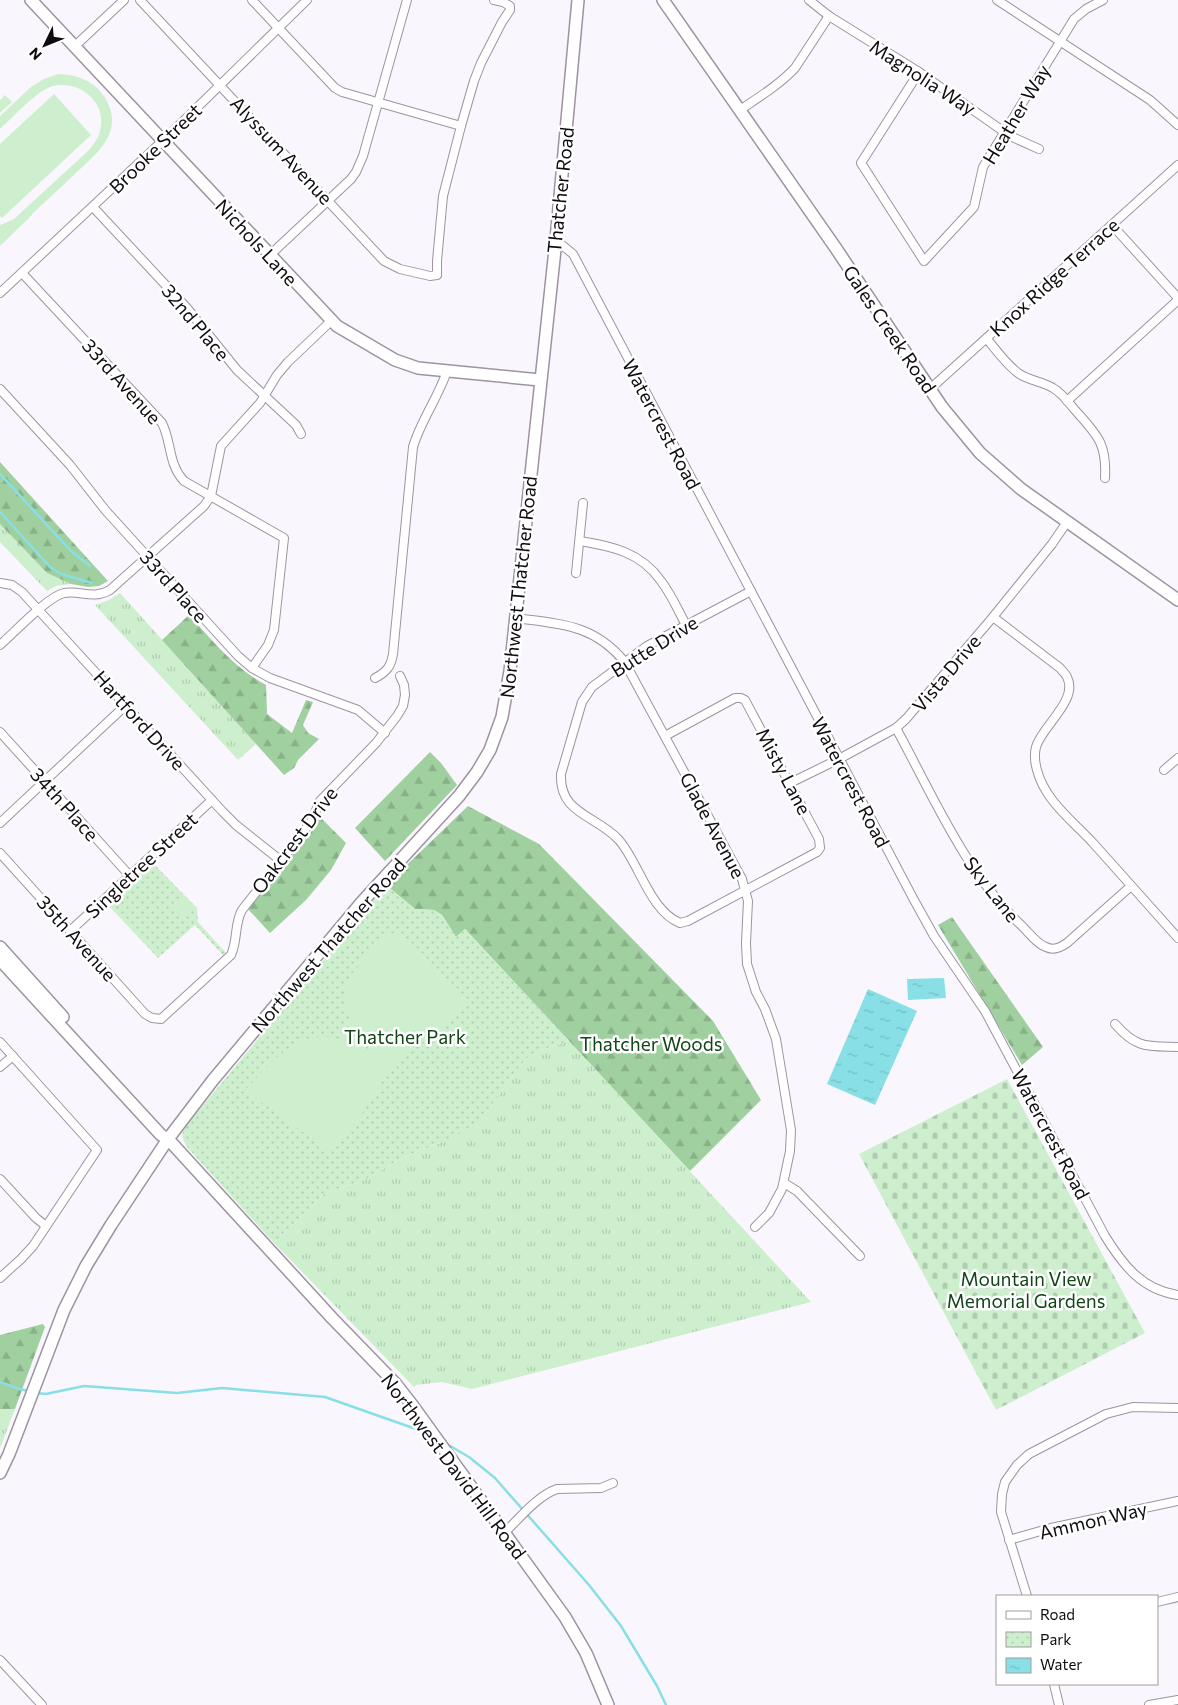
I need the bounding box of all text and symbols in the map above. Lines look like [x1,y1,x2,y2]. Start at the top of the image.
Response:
north arrow [20,20,70,70]
street label: Magnolia Way [866,34,980,120]
text: N [25,45,45,64]
street label: Heather Way [977,60,1055,168]
street label: Alyssum Avenue [226,91,338,209]
street label: Brooke Street [104,98,206,198]
street label: Thatcher Road [542,126,578,254]
street label: Nichols Lane [211,194,303,290]
street label: Knox Ridge Terrace [985,213,1123,341]
street label: Gales Creek Road [839,261,941,397]
street label: 32nd Place [157,279,235,365]
street label: 33rd Avenue [78,334,166,428]
street label: Watercrest Road [618,355,706,493]
street label: Northwest Thatcher Road [495,475,541,699]
street label: 33rd Place [135,545,213,627]
street label: Butte Drive [606,610,702,682]
street label: Vista Drive [907,630,985,716]
street label: Hartford Drive [89,666,191,774]
street label: Watercrest Road [807,713,895,851]
street label: Misty Lane [752,724,816,818]
street label: 34th Place [26,763,104,845]
street label: Glade Avenue [675,768,751,882]
street label: Oakcrest Drive [246,782,342,898]
street label: Singletree Street [80,807,202,923]
street label: Sky Lane [959,852,1025,926]
street label: Northwest Thatcher Road [246,853,410,1037]
street label: 35th Avenue [33,890,121,986]
park label: Thatcher Park [344,1025,466,1048]
park label: Thatcher Woods [580,1032,722,1055]
street label: Watercrest Road [1007,1065,1095,1203]
park label: Mountain View Memorial Gardens [947,1267,1105,1312]
street label: Northwest David Hill Road [377,1369,531,1563]
street label: Ammon Way [1037,1496,1149,1544]
legend [996,1595,1158,1685]
text: Road [1040,1605,1075,1623]
text: Park [1040,1630,1071,1648]
text: Water [1040,1655,1082,1673]

